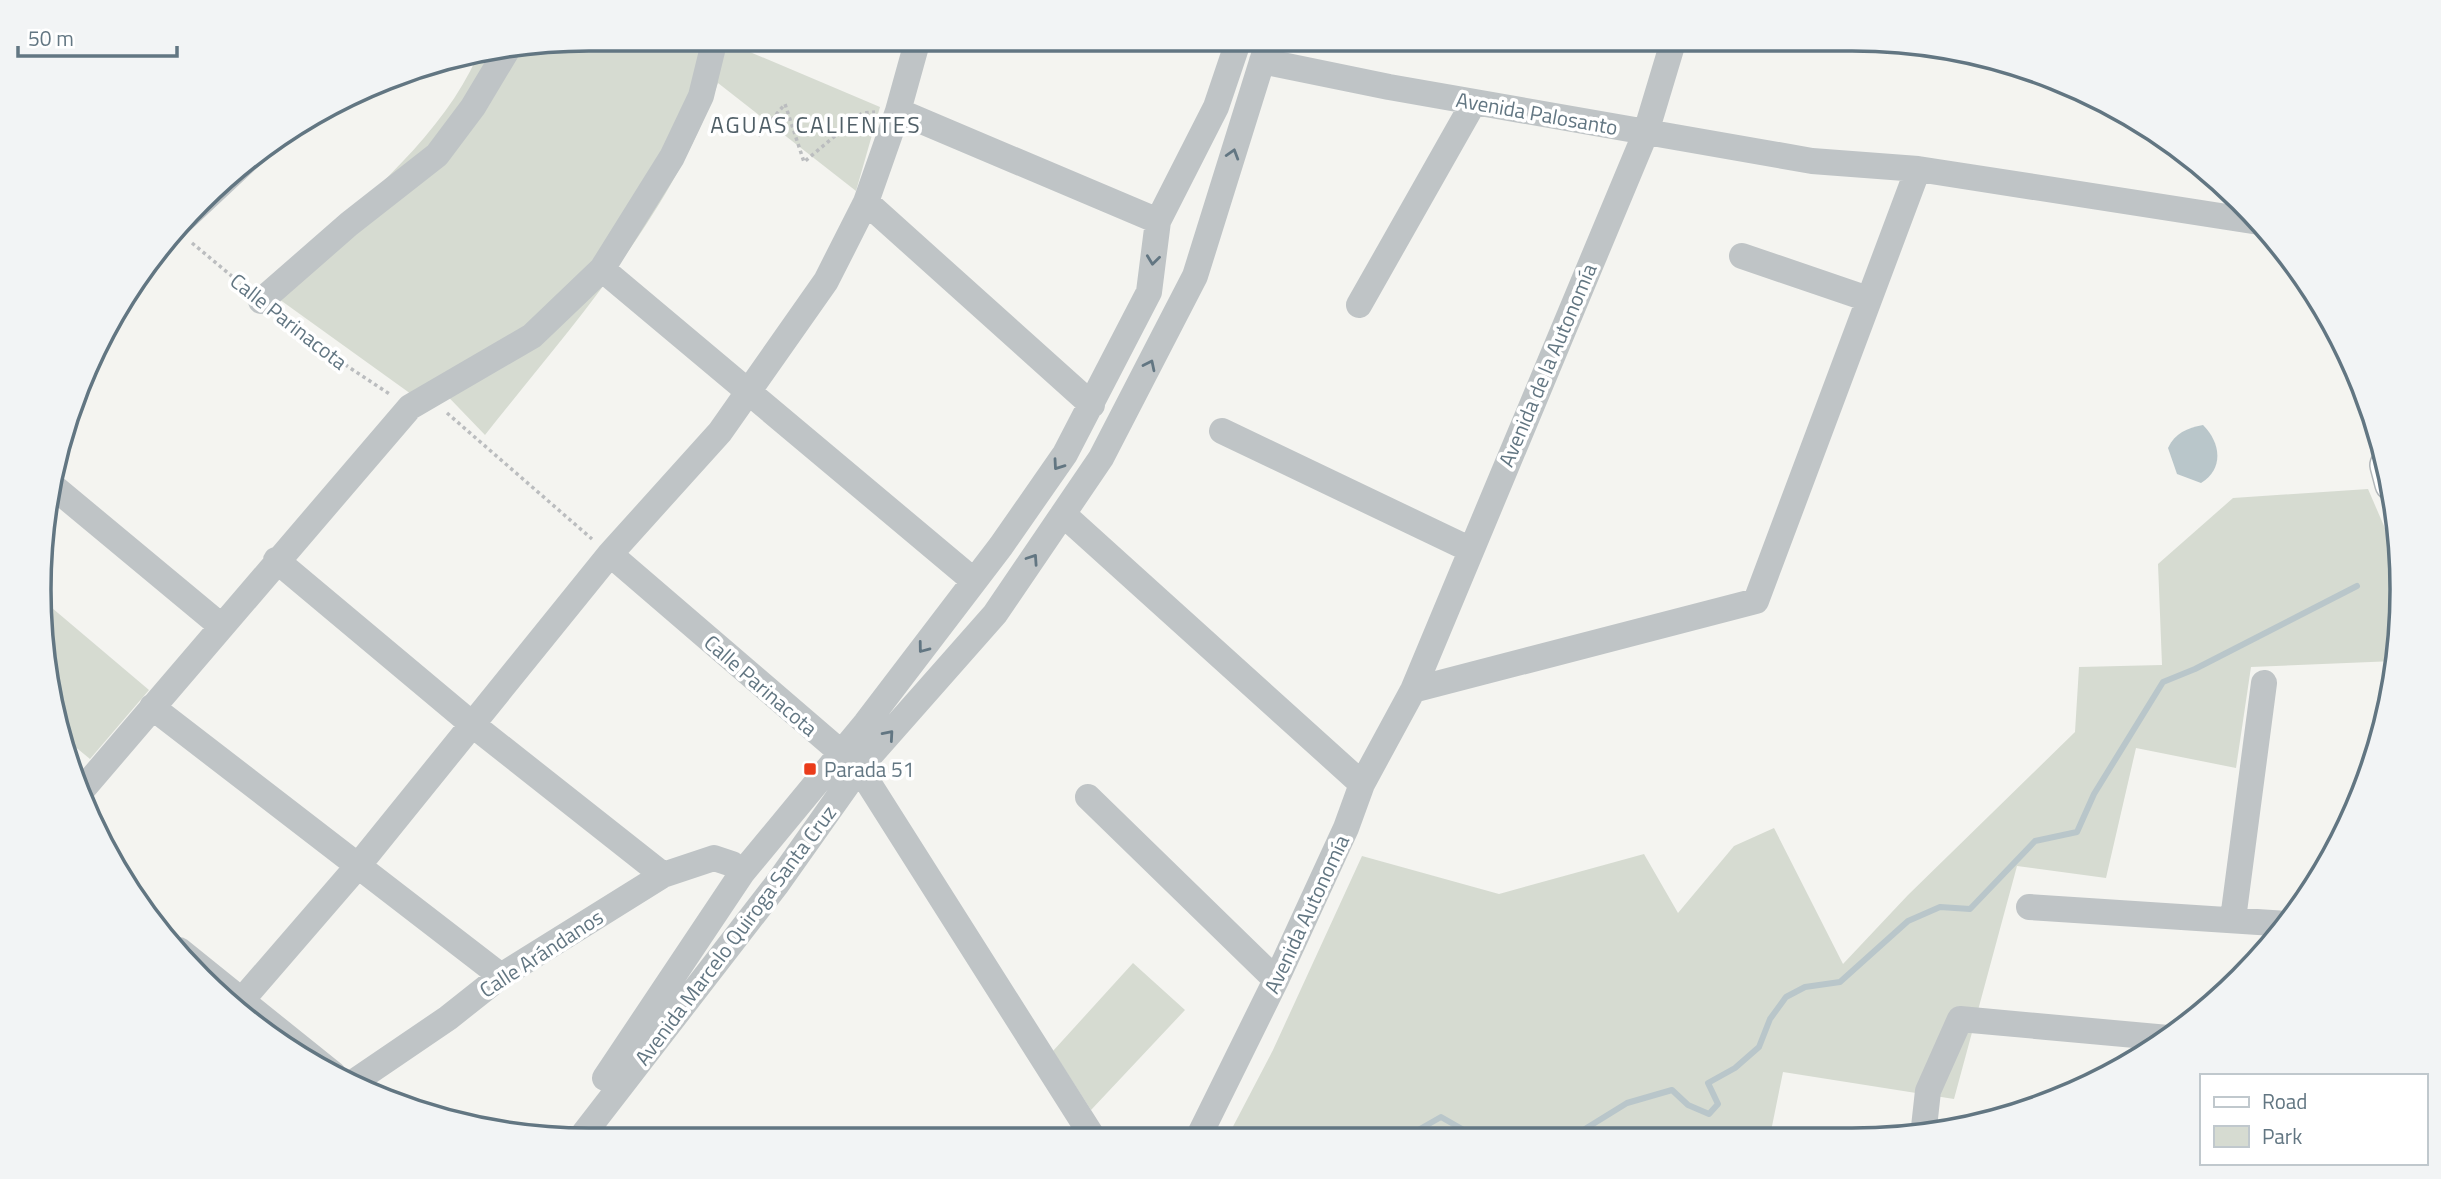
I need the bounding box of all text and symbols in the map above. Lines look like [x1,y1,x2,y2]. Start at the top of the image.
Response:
scale bar [18,14,177,58]
text: 50 m [28,22,74,54]
street label: Avenida Palosanto [1454,83,1620,143]
district label: AGUAS CALIENTES [710,107,922,142]
one-way arrow [1225,148,1239,161]
one-way arrow [1145,254,1160,266]
street label: Avenida de la Autonomía [1490,258,1605,472]
street label: Calle Parinacota [223,265,355,377]
one-way arrow [1142,360,1156,372]
one-way arrow [1053,457,1066,470]
one-way arrow [1024,554,1037,567]
street label: Calle Parinacota [697,627,825,744]
one-way arrow [919,640,932,653]
one-way arrow [881,730,893,743]
place label: Parada 51 [824,753,914,785]
marker: Parada 51 [802,761,818,777]
street label: Avenida Marcelo Quiroga Santa Cruz [626,798,844,1072]
street label: Avenida Autonomía [1255,829,1357,999]
street label: Calle Arándanos [473,901,609,1005]
legend [2200,1074,2427,1165]
text: Road [2262,1085,2307,1117]
text: Park [2262,1120,2302,1152]

